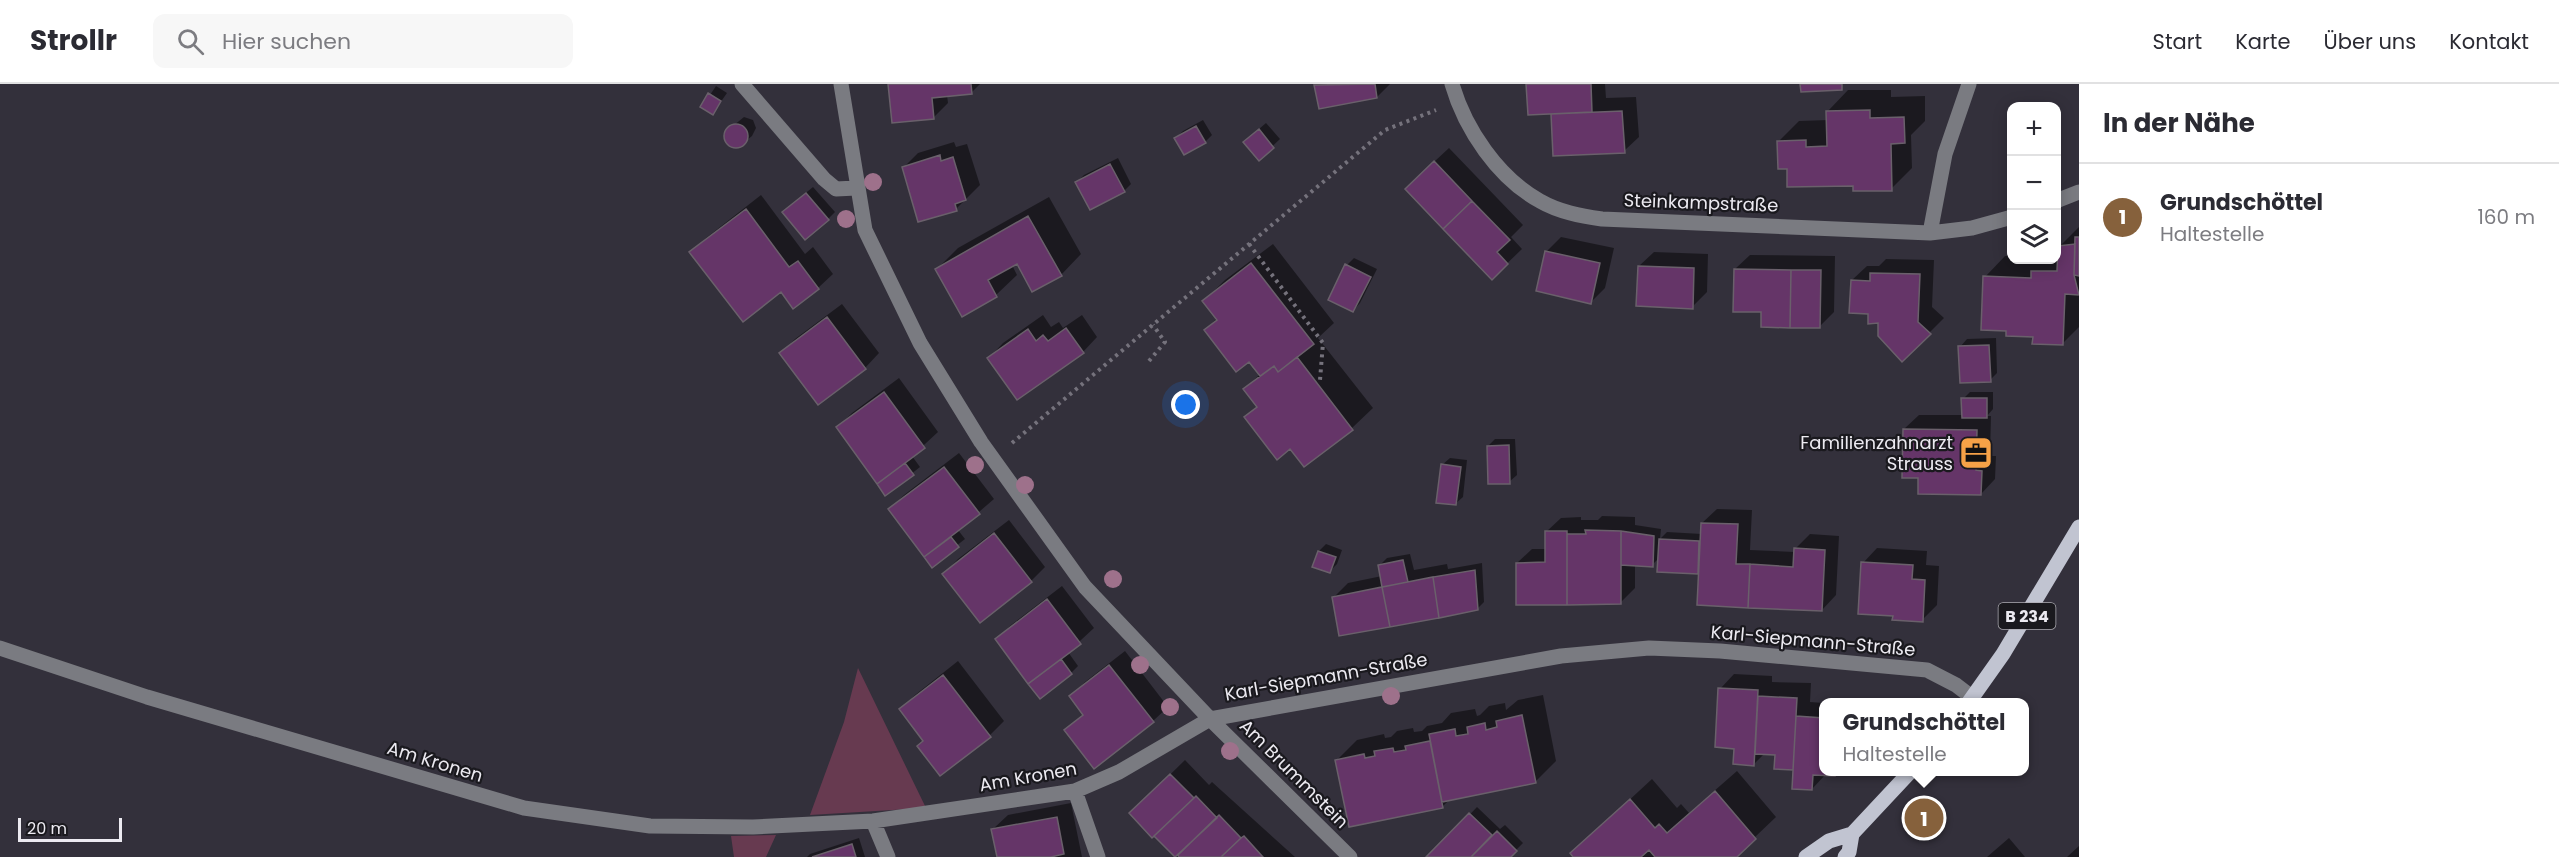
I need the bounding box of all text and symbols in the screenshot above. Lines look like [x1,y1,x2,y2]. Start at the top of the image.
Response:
search box [153,14,573,68]
text: Strollr [30,21,117,60]
icon: search [174,25,207,58]
text: Hier suchen [222,26,351,57]
text: Start [2153,27,2202,56]
text: Karte [2235,27,2291,56]
text: Über uns [2324,27,2416,56]
text: Kontakt [2449,27,2529,56]
map controls [2007,102,2061,264]
button: + [2007,102,2061,156]
text: In der Nähe [2103,105,2255,141]
button: − [2007,156,2061,210]
street label: Steinkampstraße [1623,187,1779,218]
text: Grundschöttel [2160,187,2323,218]
text: 1 [2119,203,2126,231]
text: 160 m [2477,203,2535,231]
button: layers [2007,210,2061,264]
text: Haltestelle [2160,220,2264,248]
your location [1171,390,1200,419]
place label: Familienzahnarzt Strauss [1800,430,1953,476]
office icon: Familienzahnarzt Strauss [1958,435,1994,471]
road number: B 234 [1998,603,2056,629]
street label: Karl-Siepmann-Straße [1710,619,1916,662]
street label: Karl-Siepmann-Straße [1223,646,1429,707]
popup [1819,698,2029,776]
text: Grundschöttel [1842,707,2006,738]
street label: Am Brummstein [1234,714,1354,834]
street label: Am Kronen [384,735,486,788]
text: Haltestelle [1842,740,1947,768]
street label: Am Kronen [977,756,1079,797]
pin: 1 [1904,796,1944,840]
scale bar [18,815,122,842]
text: 20 m [27,817,67,840]

